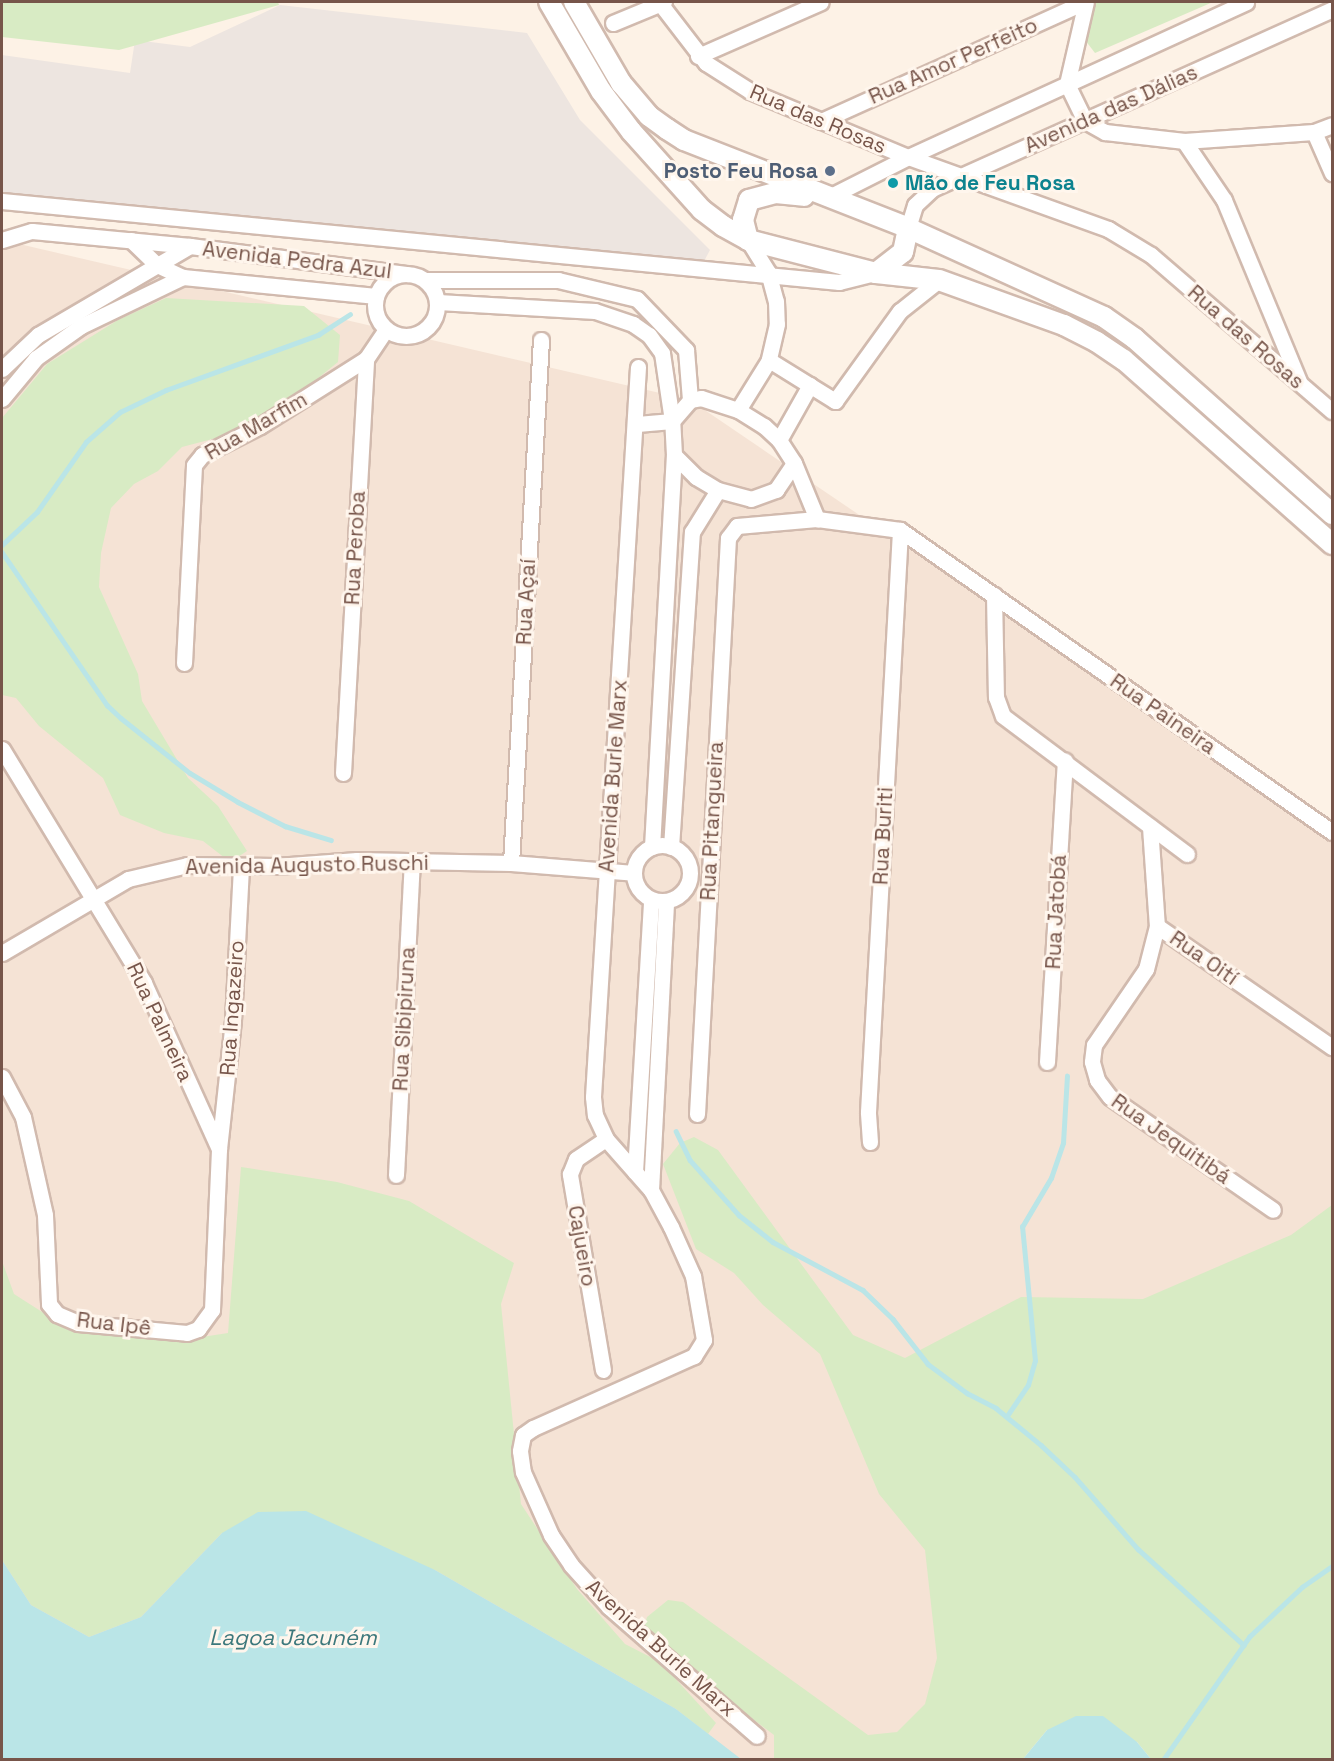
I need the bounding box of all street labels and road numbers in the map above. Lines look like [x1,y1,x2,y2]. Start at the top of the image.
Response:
street label: Rua Amor Perfeito [865,12,1041,110]
street label: Avenida das Dálias [1021,60,1201,158]
street label: Rua das Rosas [746,79,890,159]
street label: Avenida Pedra Azul [201,236,393,284]
street label: Rua das Rosas [1183,280,1309,394]
street label: Rua Marfim [200,387,312,465]
street label: Rua Peroba [339,490,371,606]
street label: Rua Açaí [511,558,541,646]
street label: Rua Paineira [1105,668,1221,760]
street label: Avenida Burle Marx [594,679,632,873]
street label: Rua Pitangueira [695,741,729,901]
street label: Rua Buriti [868,786,898,886]
street label: Avenida Augusto Ruschi [185,850,429,880]
street label: Rua Jatobá [1040,854,1072,970]
street label: Rua Oití [1165,925,1243,991]
street label: Rua Ingazeiro [215,939,249,1077]
street label: Rua Sibipiruna [388,946,420,1092]
street label: Rua Palmeira [121,958,199,1086]
street label: Rua Jequitibá [1106,1089,1236,1189]
street label: Cajueiro [562,1204,602,1288]
street label: Rua Ipê [75,1307,153,1341]
street label: Avenida Burle Marx [581,1574,741,1722]

